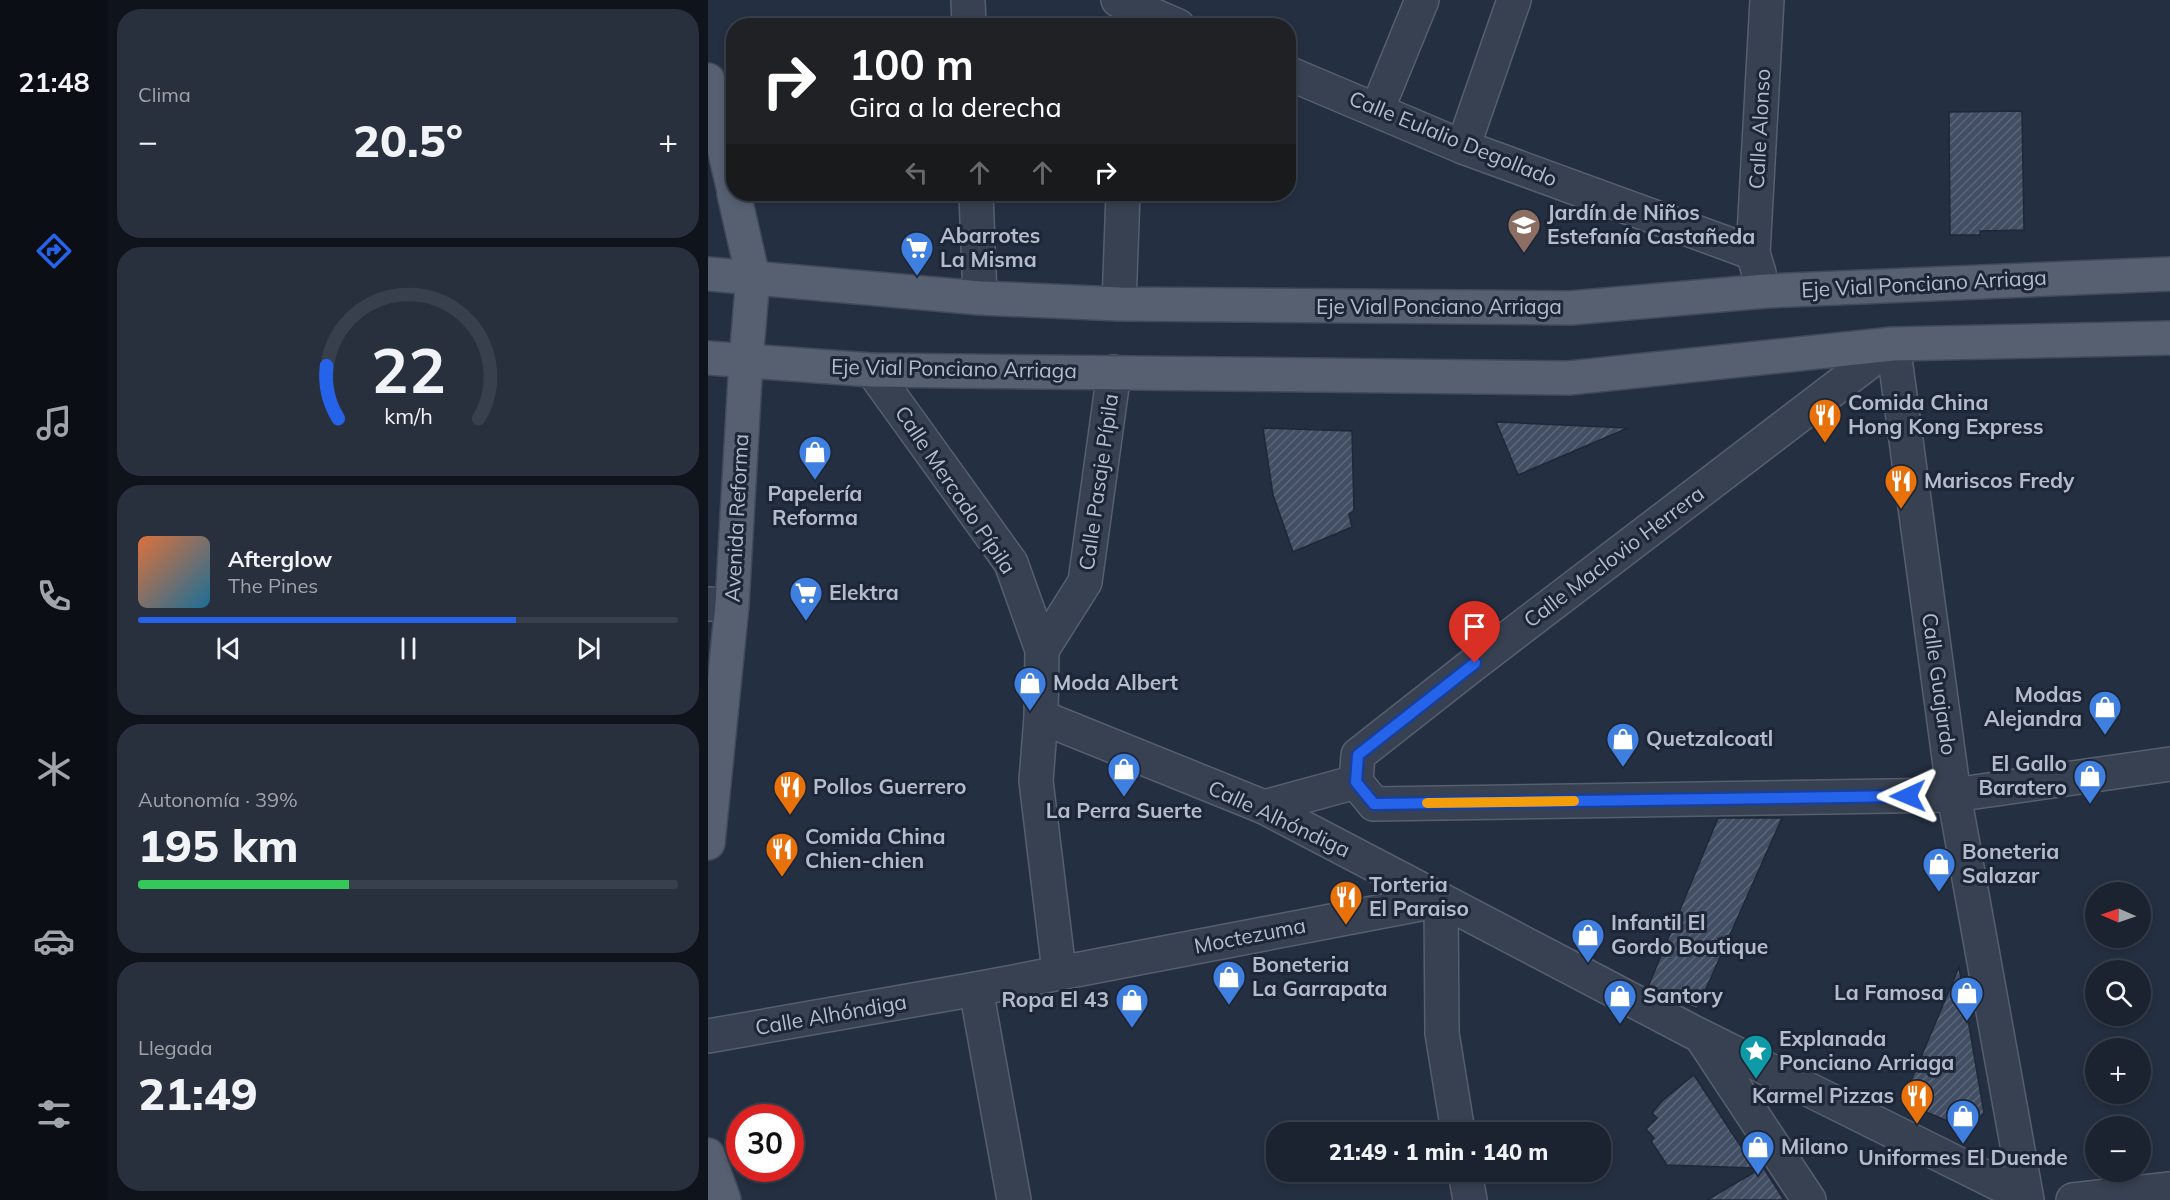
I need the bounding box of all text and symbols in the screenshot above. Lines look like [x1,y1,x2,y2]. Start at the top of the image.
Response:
text: 100 m [849,38,974,91]
icon: right [750,42,828,120]
text: 21:48 [18,65,90,99]
street label: Calle Alonso [1743,68,1775,190]
text: Clima [138,82,191,107]
street label: Calle Eulalio Degollado [1346,84,1561,192]
text: Gira a la derecha [849,90,1062,124]
text: 20.5° [353,112,463,168]
text: − [138,120,158,161]
text: + [658,120,678,161]
icon: left [900,156,933,189]
icon: ahead [963,156,996,189]
icon: ahead [1026,156,1059,189]
icon: right [1089,156,1122,189]
place label: Jardín de Niños Estefanía Castañeda [1547,199,1755,249]
school or university icon: Jardín de Niños Estefanía Castañeda [1506,207,1542,254]
place label: Abarrotes La Misma [940,222,1040,272]
icon: directions [33,230,75,272]
supermarket icon: Abarrotes La Misma [899,230,935,277]
street label: Eje Vial Ponciano Arriaga [1801,264,2047,302]
street label: Eje Vial Ponciano Arriaga [1316,293,1562,319]
text: 22 [371,330,445,409]
street label: Eje Vial Ponciano Arriaga [831,353,1077,383]
place label: Comida China Hong Kong Express [1848,389,2043,439]
street label: Calle Pasaje Pípila [1073,392,1123,572]
restaurant icon: Comida China Hong Kong Express [1807,397,1843,444]
street label: Calle Mercado Pípila [890,400,1022,578]
icon: music [33,402,75,444]
text: km/h [384,402,432,429]
street label: Avenida Reforma [719,433,753,603]
shop icon: Papelería Reforma [797,434,833,481]
restaurant icon: Mariscos Fredy [1883,463,1919,510]
place label: Mariscos Fredy [1924,467,2075,493]
place label: Papelería Reforma [768,480,862,530]
street label: Calle Maclovio Herrera [1518,480,1709,633]
text: Afterglow [228,545,332,573]
text: The Pines [228,573,318,598]
icon: phone [33,575,75,617]
supermarket icon: Elektra [788,575,824,622]
place label: Elektra [829,579,899,605]
pin [1449,601,1500,663]
icon: arrive [1458,610,1491,643]
street label: Calle Guajardo [1917,611,1963,757]
icon: previous [212,632,245,665]
icon: pause [392,632,425,665]
icon: next [572,632,605,665]
shop icon: Moda Albert [1012,665,1048,712]
place label: Moda Albert [1053,669,1178,695]
place label: Modas Alejandra [1984,681,2082,731]
shop icon: Modas Alejandra [2087,689,2123,736]
shop icon: Quetzalcoatl [1605,721,1641,768]
place label: Quetzalcoatl [1646,725,1773,751]
icon: climate [33,748,75,790]
place label: El Gallo Baratero [1978,750,2067,800]
shop icon: La Perra Suerte [1106,751,1142,798]
shop icon: El Gallo Baratero [2072,758,2108,805]
position arrow [1876,764,1940,828]
restaurant icon: Pollos Guerrero [772,769,808,816]
place label: Pollos Guerrero [813,773,967,799]
street label: Calle Alhóndiga [1204,774,1354,862]
text: Autonomía · 39% [138,787,298,812]
place label: La Perra Suerte [1046,797,1202,823]
text: 195 km [138,817,299,873]
place label: Comida China Chien-chien [805,823,945,873]
restaurant icon: Comida China Chien-chien [764,831,800,878]
place label: Boneteria Salazar [1962,838,2059,888]
shop icon: Boneteria Salazar [1921,846,1957,893]
place label: Torteria El Paraiso [1369,871,1469,921]
restaurant icon: Torteria El Paraiso [1328,879,1364,926]
north arrow [2085,882,2151,948]
map controls [2085,882,2151,1182]
place label: Infantil El Gordo Boutique [1611,909,1768,959]
street label: Moctezuma [1192,911,1308,959]
shop icon: Infantil El Gordo Boutique [1570,917,1606,964]
icon: car [33,920,75,962]
place label: Boneteria La Garrapata [1252,951,1388,1001]
shop icon: Boneteria La Garrapata [1211,959,1247,1006]
button: search [2085,960,2151,1026]
shop icon: La Famosa [1949,975,1985,1022]
shop icon: Santory [1602,978,1638,1025]
place label: La Famosa [1834,979,1944,1005]
shop icon: Ropa El 43 [1114,982,1150,1029]
place label: Santory [1643,982,1723,1008]
place label: Ropa El 43 [1001,986,1109,1012]
street label: Calle Alhóndiga [753,988,909,1040]
place label: Explanada Ponciano Arriaga [1779,1025,1954,1075]
place icon: Explanada Ponciano Arriaga [1738,1033,1774,1080]
text: Llegada [138,1035,213,1060]
button: + [2085,1038,2151,1104]
text: 21:49 [138,1065,258,1121]
restaurant icon: Karmel Pizzas [1899,1078,1935,1125]
place label: Karmel Pizzas [1752,1082,1894,1108]
icon: filters [33,1093,75,1135]
shop icon: Uniformes El Duende [1945,1098,1981,1145]
speed limit sign: 30 [726,1104,804,1182]
button: − [2085,1116,2151,1182]
shop icon: Milano [1740,1129,1776,1176]
place label: Milano [1781,1133,1848,1159]
text: 21:49 · 1 min · 140 m [1329,1138,1548,1166]
place label: Uniformes El Duende [1858,1144,2068,1170]

